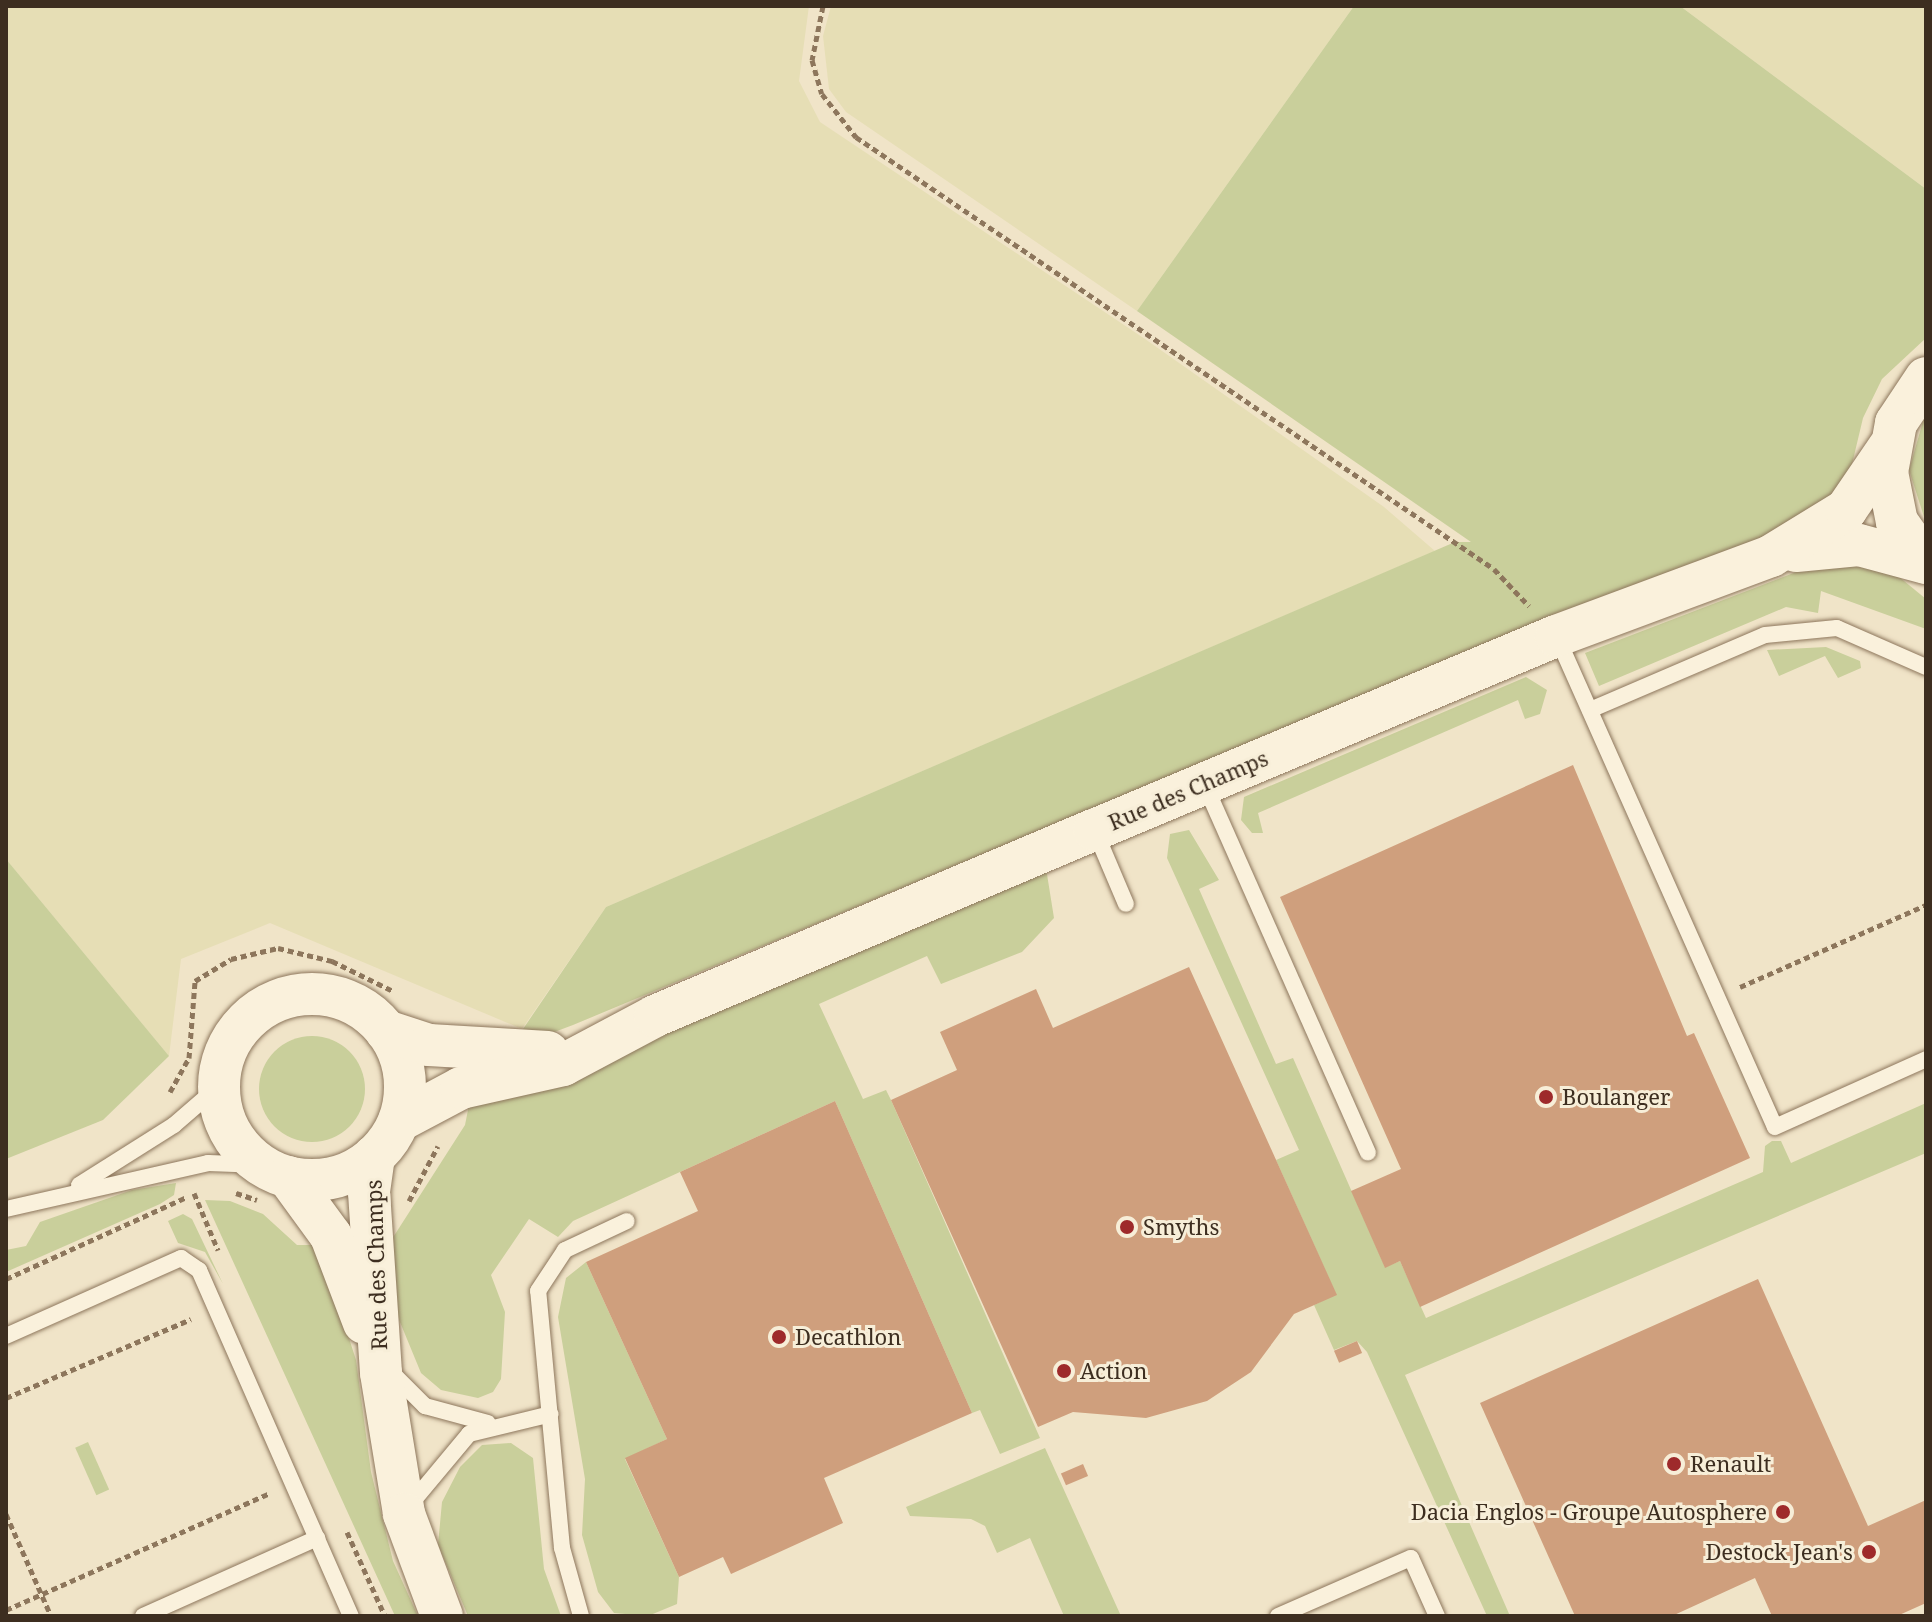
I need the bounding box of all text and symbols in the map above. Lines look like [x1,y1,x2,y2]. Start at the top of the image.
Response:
street label: Rue des Champs [1104,744,1272,836]
place label: Boulanger [1562,1084,1670,1110]
marker: Boulanger [1537,1088,1555,1106]
street label: Rue des Champs [360,1179,392,1351]
place label: Smyths [1143,1214,1219,1240]
marker: Smyths [1118,1218,1136,1236]
place label: Decathlon [795,1324,901,1350]
marker: Decathlon [770,1328,788,1346]
place label: Action [1080,1358,1148,1384]
marker: Action [1055,1362,1073,1380]
place label: Renault [1690,1451,1771,1477]
marker: Renault [1665,1455,1683,1473]
place label: Dacia Englos - Groupe Autosphere [1411,1499,1767,1525]
marker: Dacia Englos - Groupe Autosphere [1774,1503,1792,1521]
place label: Destock Jean's [1705,1539,1853,1565]
marker: Destock Jean's [1860,1543,1878,1561]

